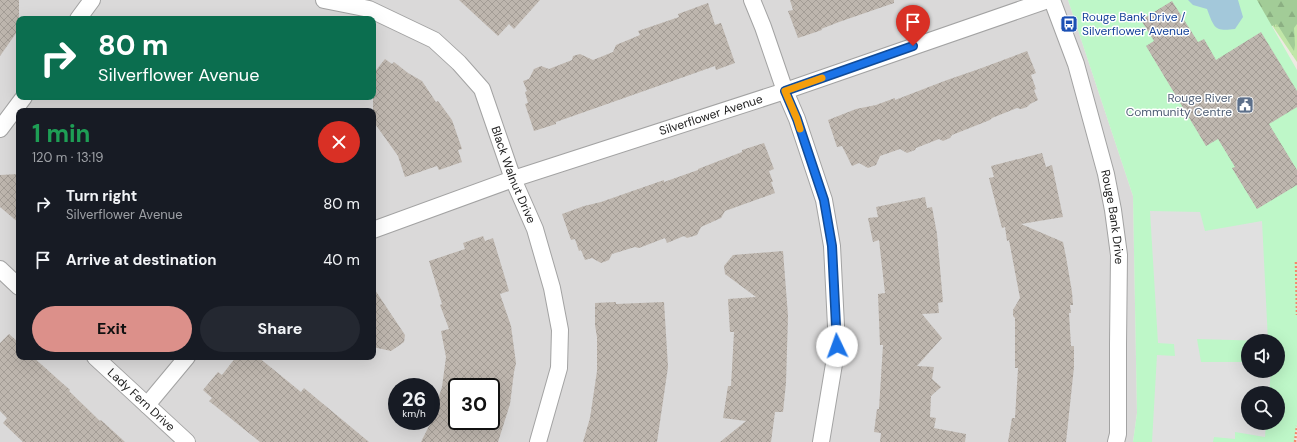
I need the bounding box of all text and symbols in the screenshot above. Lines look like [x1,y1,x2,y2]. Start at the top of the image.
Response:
pin [896,5,930,46]
place label: Rouge Bank Drive / Silverflower Avenue [1082,9,1190,39]
icon: arrive [902,11,924,33]
bus stop icon: Rouge Bank Drive / Silverflower Avenue [1059,14,1079,34]
text: 80 m [98,27,168,64]
icon: right [32,32,84,84]
text: Silverflower Avenue [98,63,259,87]
place label: Rouge River Community Centre [1126,90,1233,120]
street label: Silverflower Avenue [657,91,765,139]
public building icon: Rouge River Community Centre [1235,95,1255,115]
text: 1 min [32,118,90,149]
button: close [318,121,360,163]
street label: Black Walnut Drive [487,124,540,226]
text: 120 m · 13:19 [32,149,103,166]
street label: Rouge Bank Drive [1097,168,1127,265]
text: Turn right [66,186,137,206]
icon: right [32,193,54,215]
text: 80 m [323,194,360,214]
text: Silverflower Avenue [66,206,183,223]
icon: arrive [32,249,54,271]
text: Arrive at destination [66,250,217,270]
text: 40 m [323,250,360,270]
button: Exit [32,306,192,352]
button: Share [200,306,360,352]
position arrow [816,325,858,367]
map controls [1241,334,1285,430]
button: sound [1241,334,1285,378]
street label: Lady Fern Drive [104,365,179,435]
speed limit sign: 30 [448,378,500,430]
text: 26 [402,386,426,412]
button: search [1241,386,1285,430]
text: km/h [402,407,426,420]

